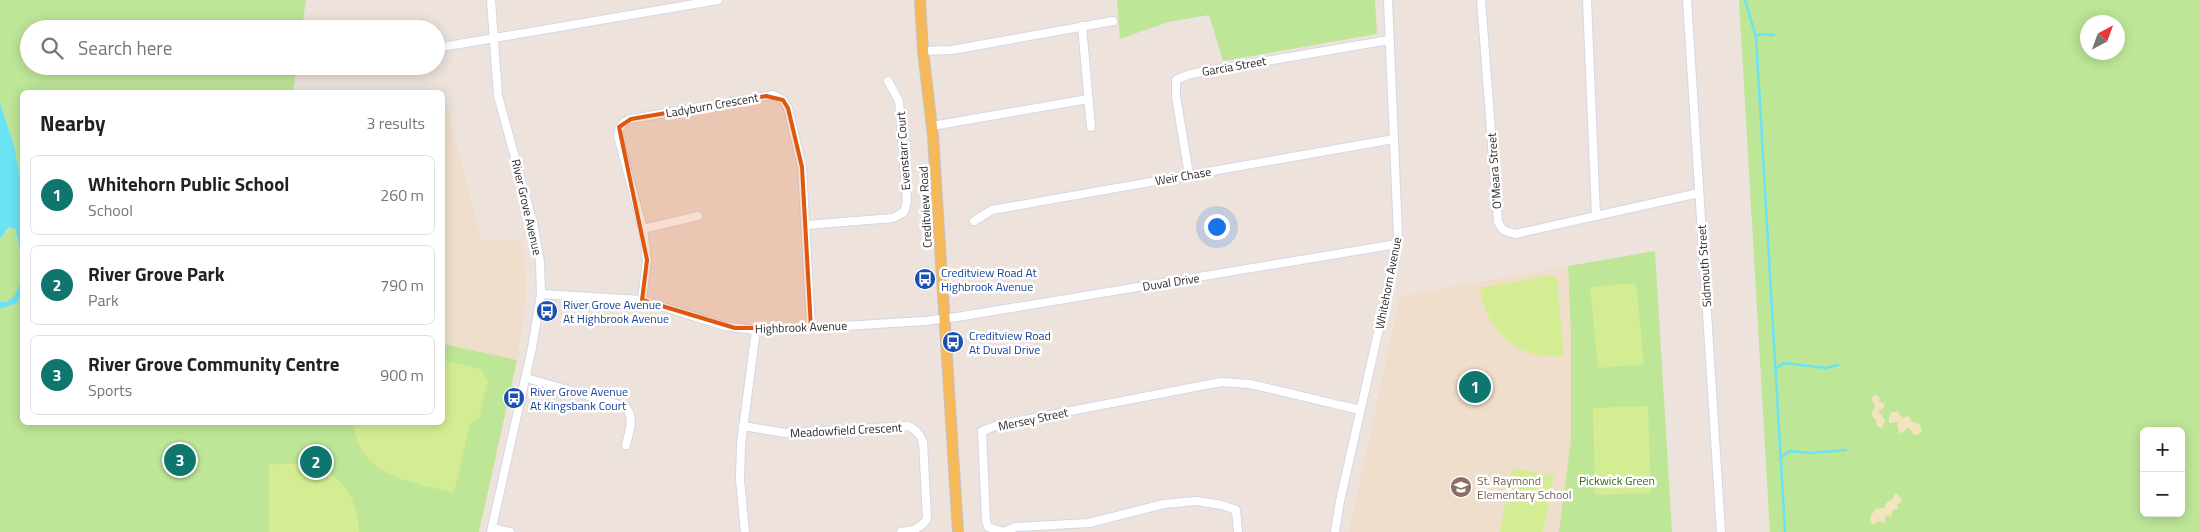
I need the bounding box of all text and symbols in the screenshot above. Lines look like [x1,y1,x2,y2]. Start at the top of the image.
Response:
north arrow [2080,15,2125,60]
search box [20,20,445,75]
text: Search here [78,33,172,62]
icon: search [38,34,66,62]
street label: Garcia Street [1200,51,1268,81]
street label: Ladyburn Crescent [664,87,761,123]
text: Nearby [40,107,105,139]
street label: Evenstarr Court [891,110,915,191]
text: 3 results [366,111,425,135]
street label: O'Meara Street [1482,132,1506,210]
street label: River Grove Avenue [507,157,547,257]
street label: Weir Chase [1154,162,1212,190]
street label: Creditview Road [913,166,937,248]
text: Whitehorn Public School [88,169,289,198]
text: 1 [53,183,61,207]
text: 260 m [380,183,424,207]
text: School [88,198,133,222]
your location [1204,214,1230,240]
street label: Sidmouth Street [1692,223,1716,308]
street label: Whitehorn Avenue [1370,235,1406,331]
text: River Grove Park [88,259,224,288]
place label: Creditview Road At Highbrook Avenue [941,263,1038,296]
bus stop icon: Creditview Road At Highbrook Avenue [913,267,937,291]
street label: Duval Drive [1141,268,1201,296]
text: 2 [53,273,61,297]
text: 790 m [380,273,424,297]
text: Park [88,288,119,312]
place label: River Grove Avenue At Highbrook Avenue [563,295,669,328]
bus stop icon: River Grove Avenue At Highbrook Avenue [535,299,559,323]
street label: Highbrook Avenue [755,316,847,338]
place label: Creditview Road At Duval Drive [969,326,1051,359]
bus stop icon: Creditview Road At Duval Drive [941,330,965,354]
text: River Grove Community Centre [88,349,340,378]
text: 3 [53,363,61,387]
text: 900 m [380,363,424,387]
pin: 1 [1459,368,1491,406]
text: Sports [88,378,132,402]
place label: River Grove Avenue At Kingsbank Court [530,382,628,415]
bus stop icon: River Grove Avenue At Kingsbank Court [502,386,526,410]
street label: Mersey Street [996,402,1071,436]
street label: Meadowfield Crescent [789,418,903,442]
map controls [2140,427,2185,517]
button: + [2140,427,2185,472]
pin: 3 [164,441,196,479]
pin: 2 [300,443,332,481]
place label: St. Raymond Elementary School [1477,471,1571,504]
park label: Pickwick Green [1579,471,1655,490]
button: − [2140,472,2185,517]
school or university icon: St. Raymond Elementary School [1449,475,1473,499]

